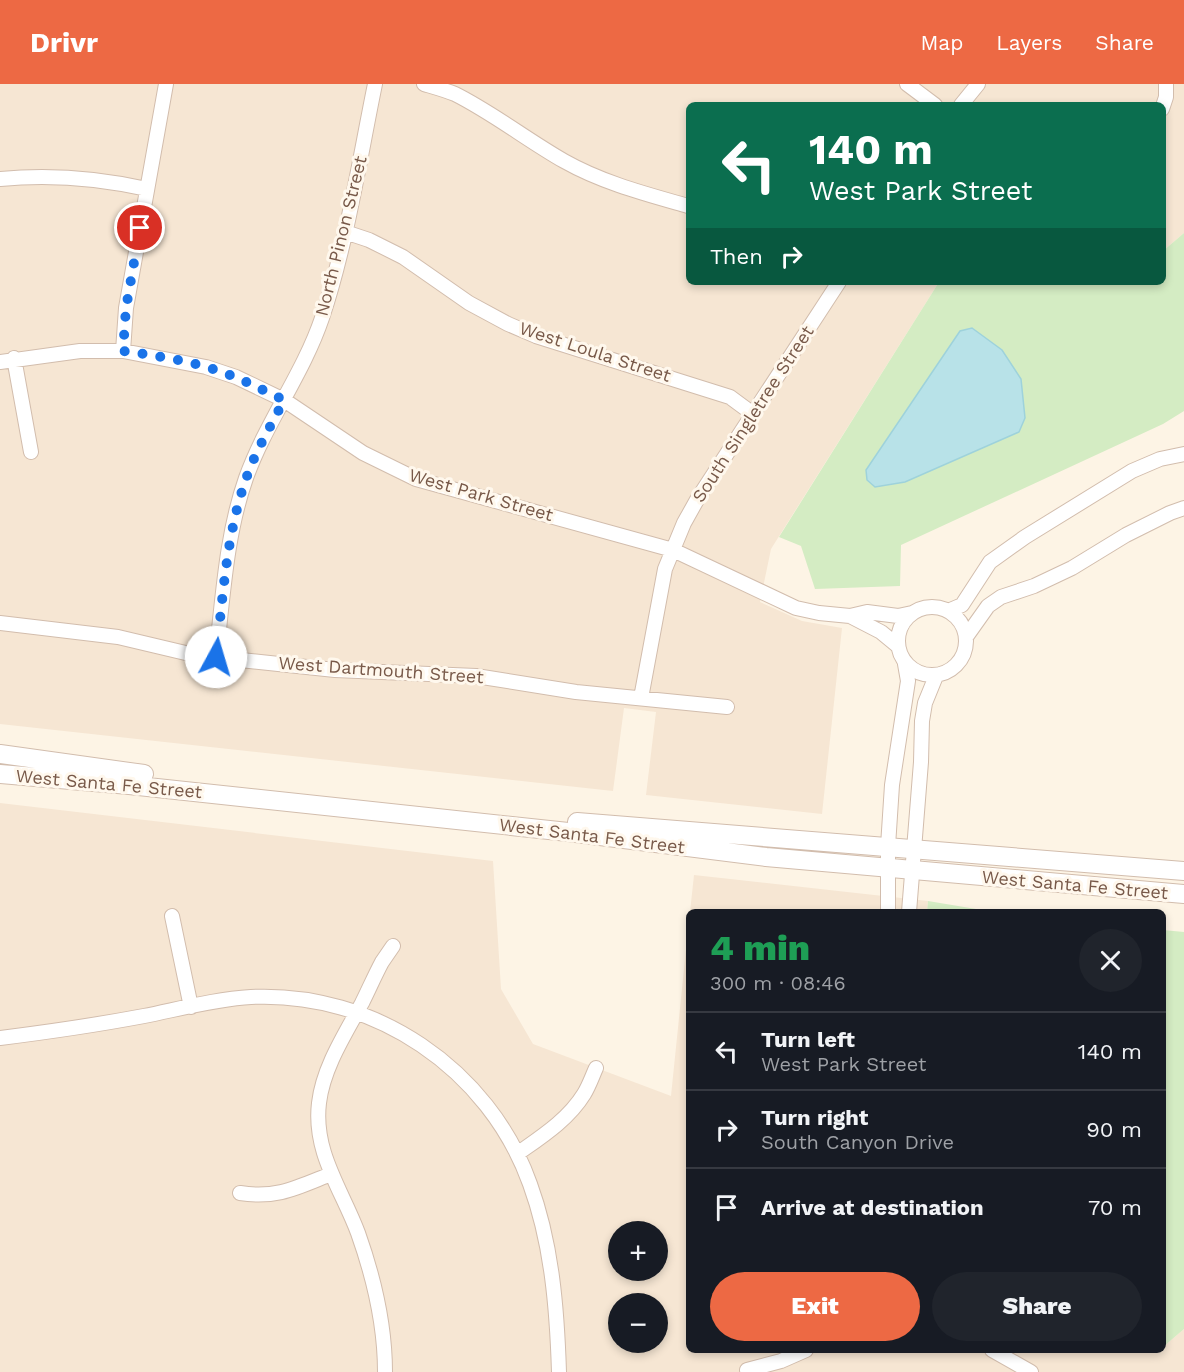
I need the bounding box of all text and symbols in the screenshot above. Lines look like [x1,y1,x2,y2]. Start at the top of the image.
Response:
text: Drivr [30,26,98,59]
text: Map [920,30,963,55]
text: Layers [996,30,1062,55]
text: Share [1095,30,1154,55]
text: 140 m [809,125,933,174]
icon: left [710,126,788,204]
street label: North Pinon Street [310,153,371,318]
text: West Park Street [809,175,1032,207]
pin [114,202,165,253]
icon: arrive [123,211,156,244]
icon: right [775,240,808,273]
text: Then [710,244,763,269]
street label: West Loula Street [517,317,674,386]
street label: South Singletree Street [688,321,818,506]
street label: West Park Street [407,464,556,525]
position arrow [184,625,248,689]
street label: West Dartmouth Street [278,652,485,687]
street label: West Santa Fe Street [15,765,204,802]
street label: West Santa Fe Street [498,814,687,857]
street label: West Santa Fe Street [981,866,1170,903]
text: 4 min [710,927,810,969]
button: close [1079,929,1142,992]
text: 300 m · 08:46 [710,971,846,995]
text: Turn left [761,1027,855,1052]
icon: left [710,1035,743,1068]
text: 140 m [1078,1039,1142,1064]
text: West Park Street [761,1052,926,1076]
text: Turn right [761,1105,868,1130]
icon: right [710,1113,743,1146]
text: 90 m [1086,1117,1142,1142]
text: South Canyon Drive [761,1130,954,1154]
icon: arrive [710,1191,743,1224]
text: Arrive at destination [761,1195,984,1220]
text: 70 m [1088,1195,1142,1220]
map controls [608,1221,668,1353]
button: + [608,1221,668,1281]
button: Exit [710,1272,920,1341]
button: Share [932,1272,1142,1341]
button: − [608,1293,668,1353]

